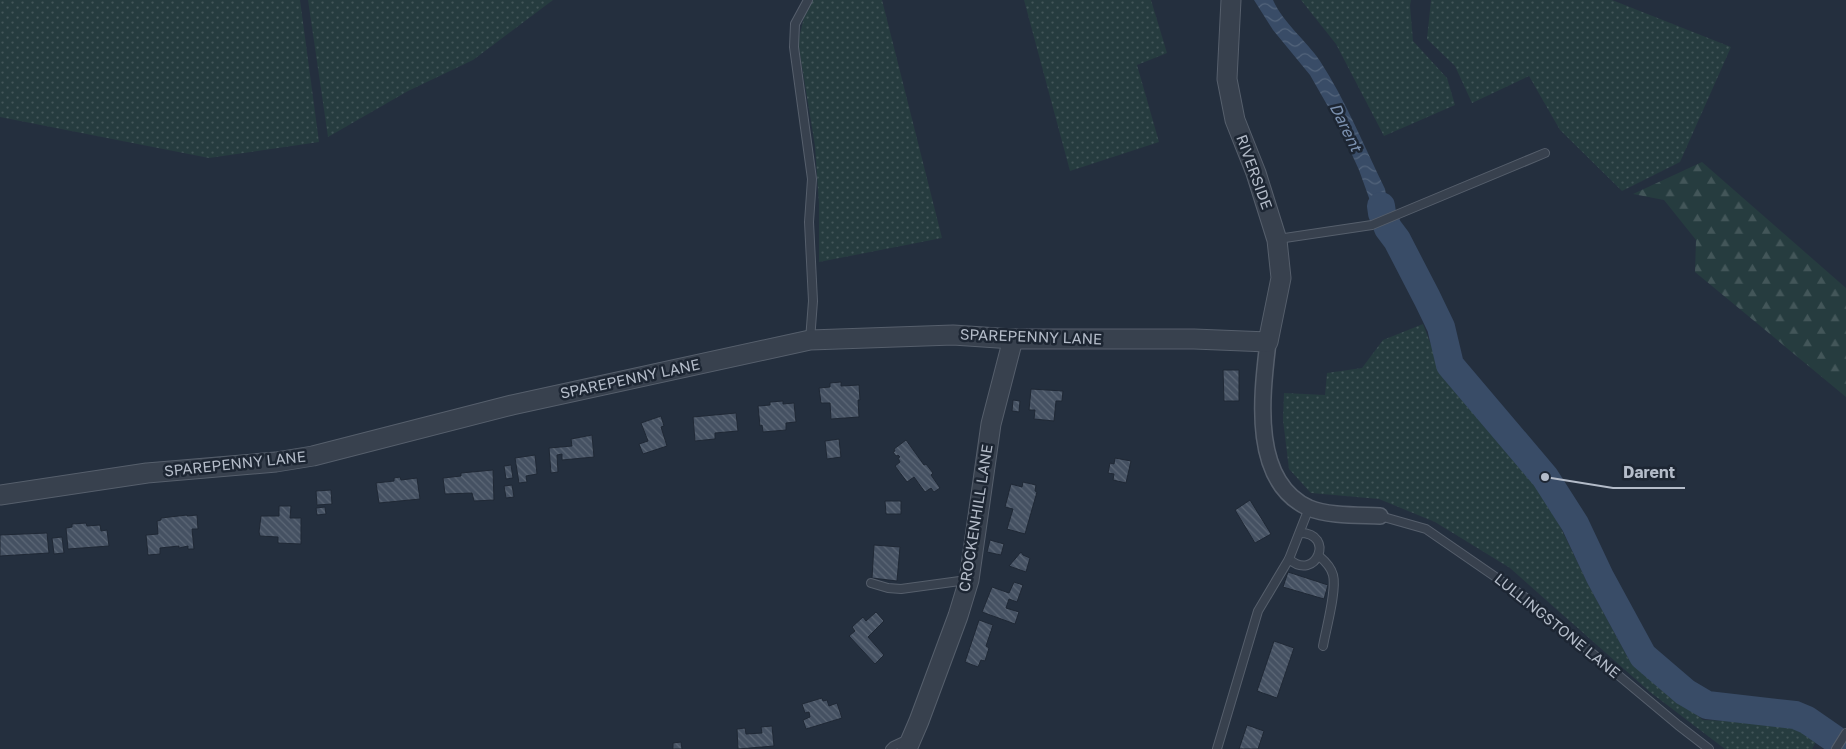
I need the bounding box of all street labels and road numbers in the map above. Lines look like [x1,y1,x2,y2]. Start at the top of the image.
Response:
street label: RIVERSIDE [1233,132,1277,212]
street label: SPAREPENNY LANE [960,325,1102,347]
street label: SPAREPENNY LANE [558,354,701,402]
street label: CROCKENHILL LANE [954,443,996,593]
street label: SPAREPENNY LANE [163,447,307,479]
street label: LULLINGSTONE LANE [1491,569,1624,681]

